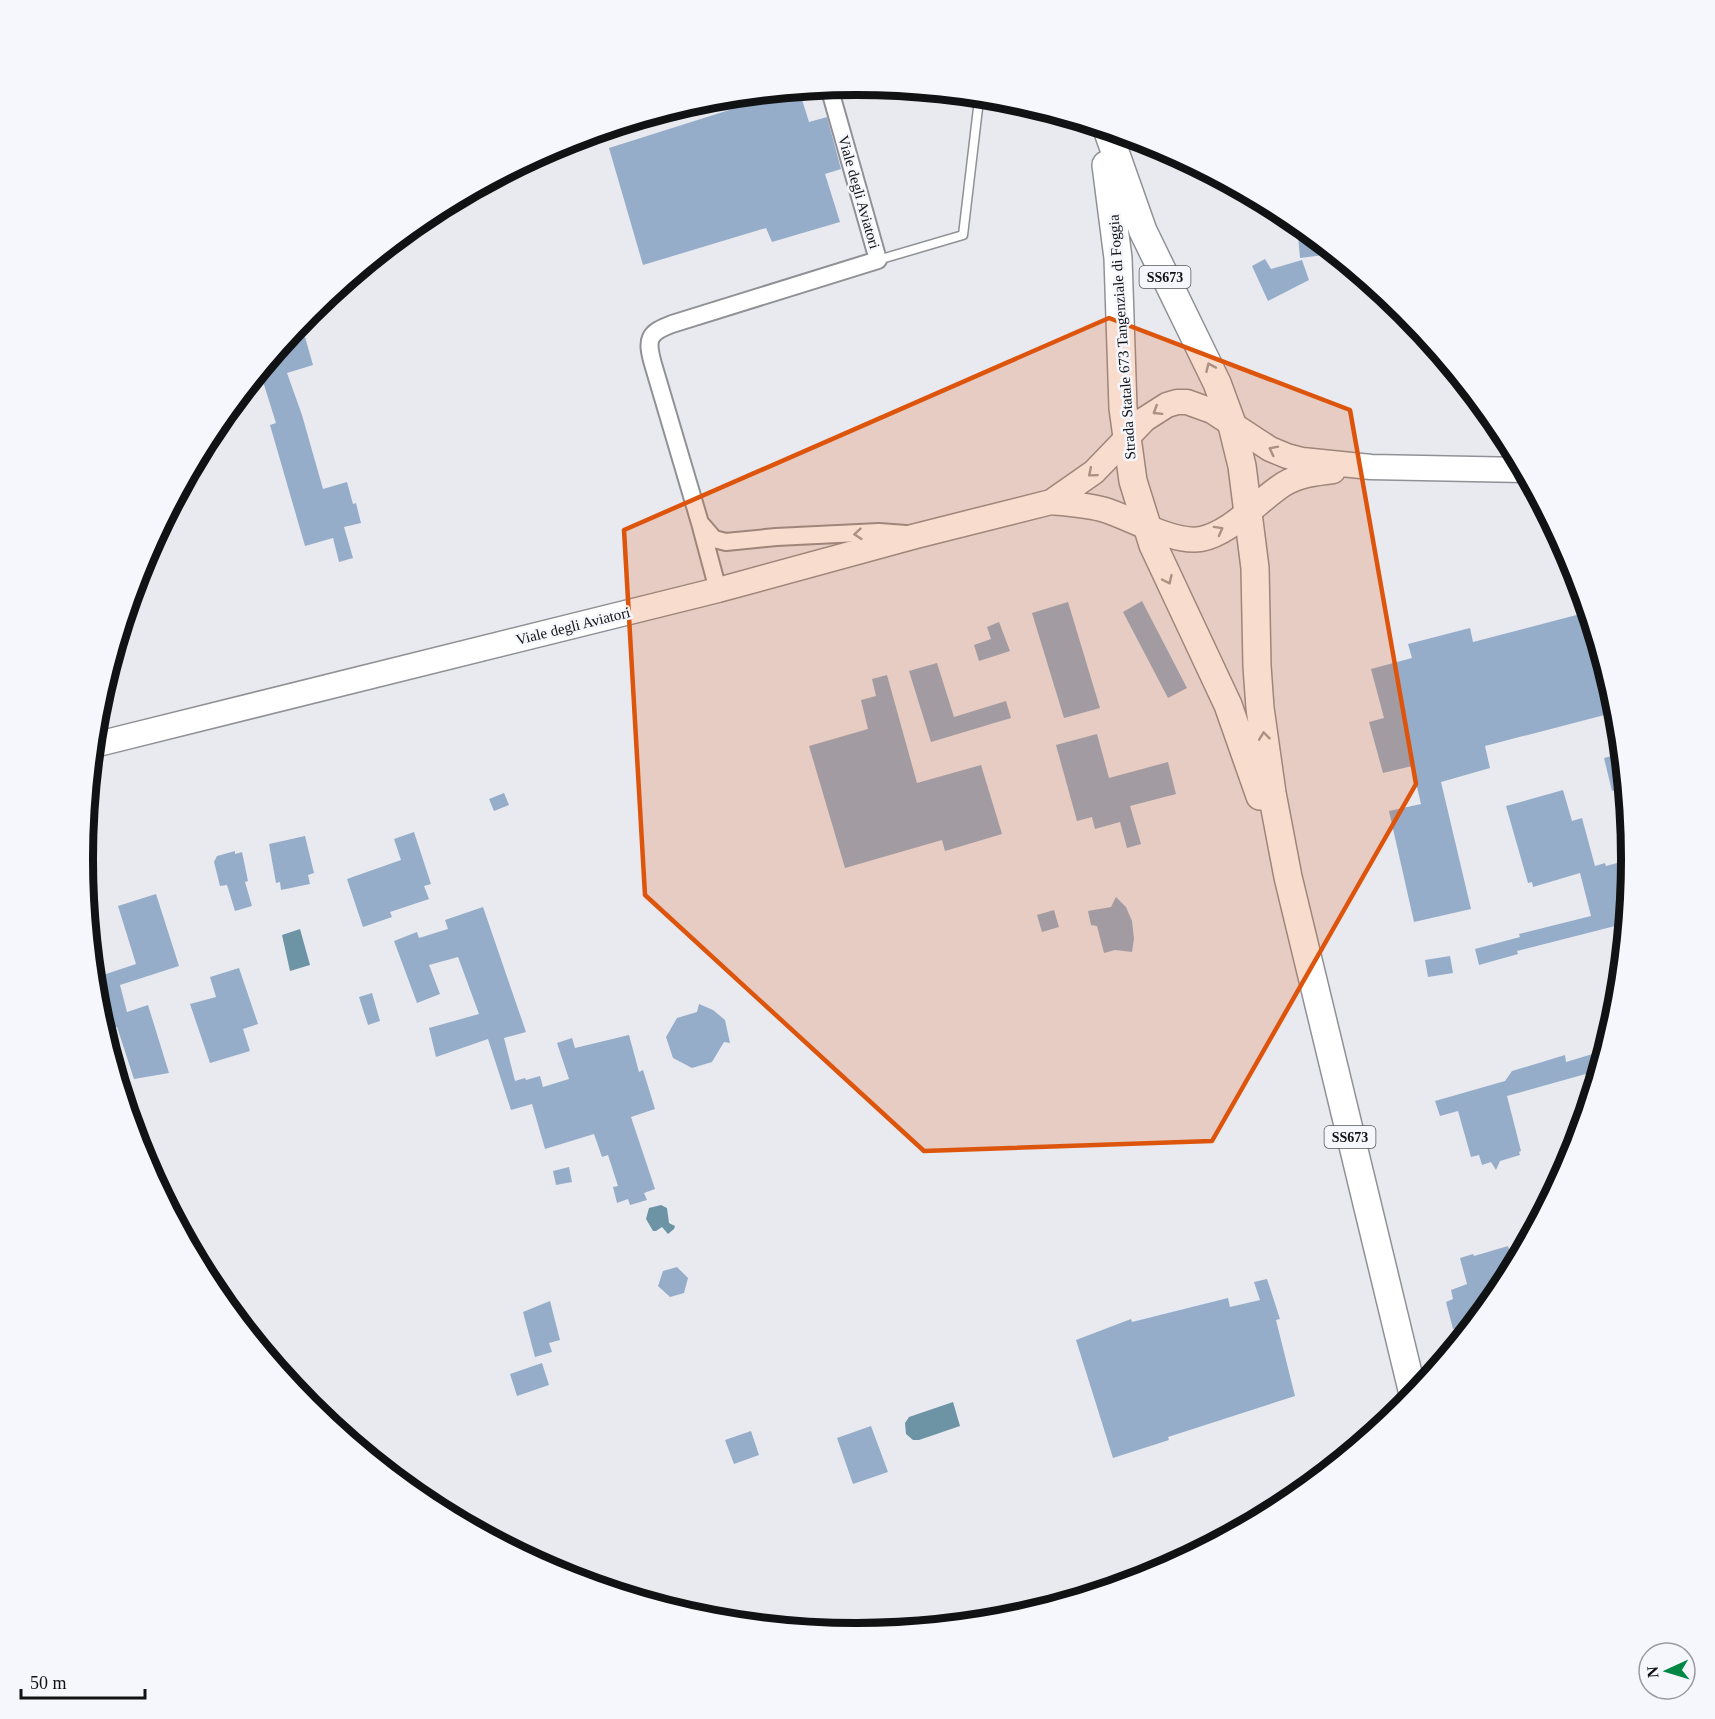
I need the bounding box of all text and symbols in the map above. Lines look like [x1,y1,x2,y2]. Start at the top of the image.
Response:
street label: Viale degli Aviatori [835,134,883,250]
street label: Strada Statale 673 Tangenziale di Foggia [1105,214,1139,460]
road number: SS673 [1140,266,1190,288]
one-way arrow [1205,362,1217,373]
one-way arrow [1153,403,1164,414]
one-way arrow [1268,445,1279,457]
one-way arrow [1088,466,1099,477]
one-way arrow [1213,526,1223,537]
one-way arrow [853,527,862,540]
one-way arrow [1161,574,1173,585]
street label: Viale degli Aviatori [514,604,632,648]
one-way arrow [1258,732,1271,741]
road number: SS673 [1324,1126,1376,1148]
north arrow [1637,1641,1697,1701]
scale bar [21,1662,146,1700]
text: N [1644,1665,1661,1678]
text: 50 m [30,1673,67,1693]

